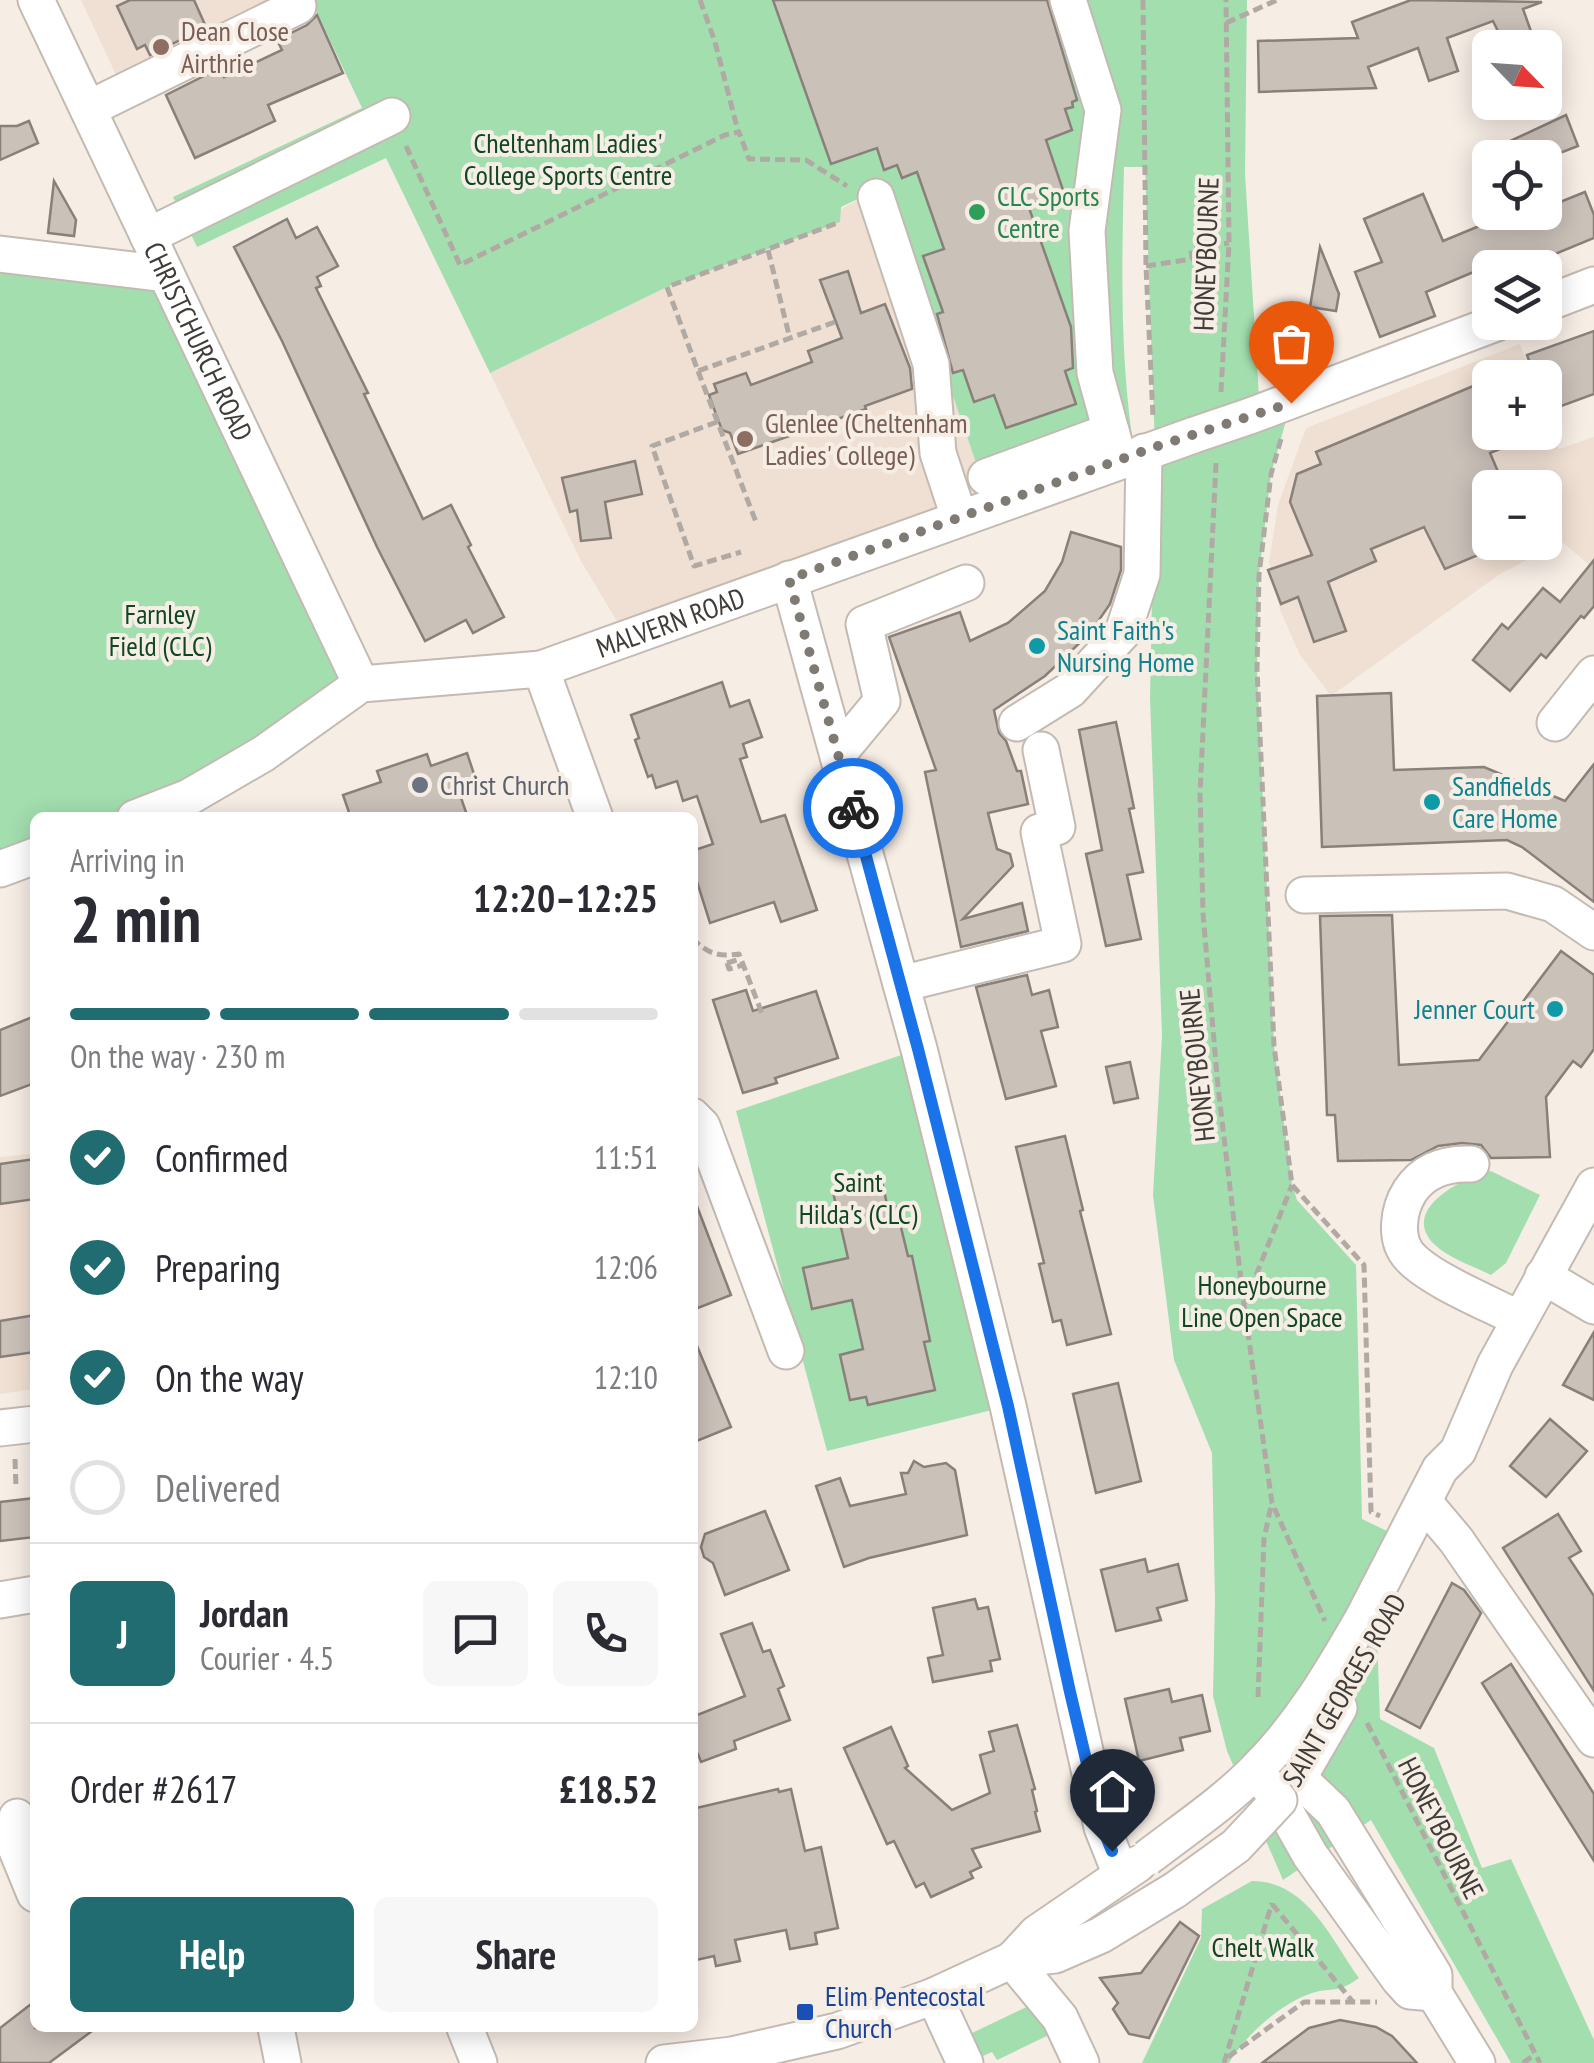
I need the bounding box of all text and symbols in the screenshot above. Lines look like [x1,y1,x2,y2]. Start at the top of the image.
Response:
place label: Dean Close Airthrie [181,12,289,81]
north arrow [1472,30,1562,120]
map controls [1472,30,1562,560]
marker: Dean Close Airthrie [150,36,172,58]
park label: Cheltenham Ladies' College Sports Centre [464,124,672,193]
button: locate [1472,140,1562,230]
street label: HONEYBOURNE [1184,176,1227,332]
place label: CLC Sports Centre [997,177,1099,246]
marker: CLC Sports Centre [966,201,988,223]
street label: CHRISTCHURCH ROAD [136,236,262,447]
button: layers [1472,250,1562,340]
pin [1249,301,1334,404]
icon: bag [1264,316,1319,371]
button: + [1472,360,1562,450]
place label: Glenlee (Cheltenham Ladies' College) [765,404,967,473]
marker: Glenlee (Cheltenham Ladies' College) [734,428,756,450]
button: − [1472,470,1562,560]
street label: MALVERN ROAD [591,579,749,666]
park label: Farnley Field (CLC) [109,595,212,664]
place label: Saint Faith's Nursing Home [1057,611,1195,680]
marker: Saint Faith's Nursing Home [1026,635,1048,657]
courier [803,758,903,858]
place label: Christ Church [440,766,569,803]
place label: Sandfields Care Home [1452,767,1558,836]
marker: Christ Church [409,774,431,796]
icon: bike [826,781,881,836]
marker: Sandfields Care Home [1421,791,1443,813]
text: Arriving in [70,839,185,881]
text: 12:20–12:25 [473,873,658,922]
text: 2 min [70,876,201,960]
street label: HONEYBOURNE [1170,987,1223,1144]
place label: Jenner Court [1414,990,1535,1027]
marker: Jenner Court [1544,998,1566,1020]
text: On the way · 230 m [70,1035,285,1077]
icon: check [70,1130,125,1185]
text: Confirmed [155,1133,288,1182]
text: 11:51 [594,1136,658,1178]
park label: Saint Hilda's (CLC) [799,1163,918,1232]
icon: check [70,1240,125,1295]
text: Preparing [155,1243,281,1292]
text: 12:06 [594,1246,658,1288]
park label: Honeybourne Line Open Space [1181,1266,1343,1335]
icon: check [70,1350,125,1405]
text: On the way [155,1353,303,1402]
text: 12:10 [594,1356,658,1398]
text: Delivered [155,1463,281,1512]
button: chat [423,1581,528,1686]
button: phone [553,1581,658,1686]
street label: SAINT GEORGES ROAD [1273,1586,1414,1793]
text: Jordan [200,1588,289,1637]
text: J [117,1609,128,1658]
text: Courier · 4.5 [200,1637,334,1679]
pin [1070,1749,1155,1852]
street label: HONEYBOURNE [1390,1751,1493,1905]
text: Order #2617 [70,1764,237,1813]
text: £18.52 [559,1764,658,1813]
icon: home [1085,1764,1140,1819]
button: Help [70,1897,354,2012]
button: Share [374,1897,658,2012]
park label: Chelt Walk [1212,1928,1315,1965]
place label: Elim Pentecostal Church [825,1977,985,2046]
marker: Elim Pentecostal Church [794,2001,816,2023]

